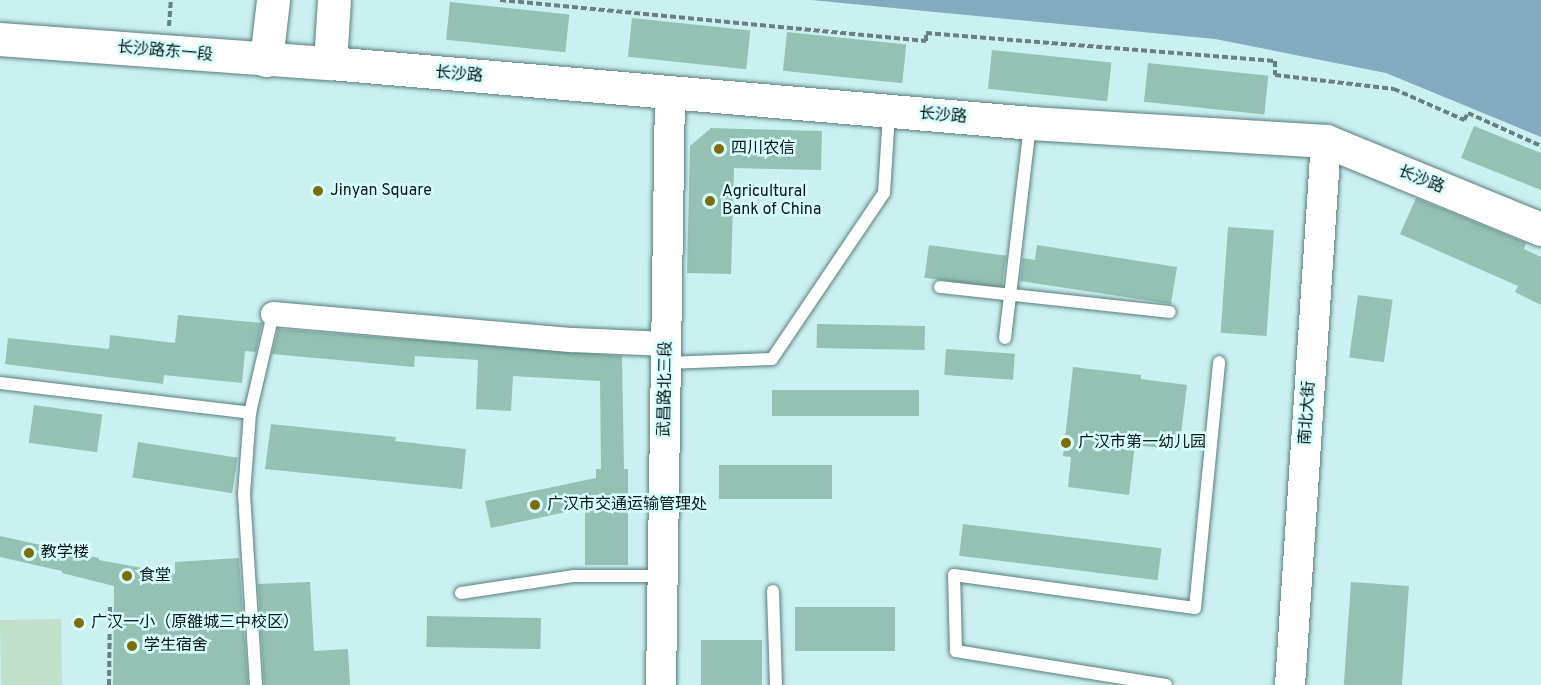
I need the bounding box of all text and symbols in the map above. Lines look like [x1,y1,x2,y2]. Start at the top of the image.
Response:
street label: 长沙路东一段 [116,38,214,66]
street label: 长沙路 [434,63,484,87]
street label: 长沙路 [918,104,968,128]
place label: 四川农信 [731,139,795,159]
marker: 四川农信 [712,142,726,156]
street label: 长沙路 [1395,162,1447,198]
place label: Jinyan Square [330,181,432,201]
place label: Agricultural Bank of China [722,182,821,220]
marker: Jinyan Square [311,184,325,198]
marker: Agricultural Bank of China [703,194,717,208]
street label: 武昌路北三段 [656,341,676,437]
street label: 南北大街 [1296,380,1320,446]
place label: 广汉市第一幼儿园 [1078,433,1206,453]
marker: 广汉市第一幼儿园 [1059,436,1073,450]
place label: 广汉市交通运输管理处 [547,495,707,515]
marker: 广汉市交通运输管理处 [528,498,542,512]
place label: 教学楼 [41,543,89,563]
marker: 教学楼 [22,546,36,560]
place label: 食堂 [139,566,171,586]
marker: 食堂 [120,569,134,583]
place label: 广汉一小（原雒城三中校区） [91,613,299,633]
marker: 广汉一小（原雒城三中校区） [72,616,86,630]
place label: 学生宿舍 [144,636,208,656]
marker: 学生宿舍 [125,639,139,653]

